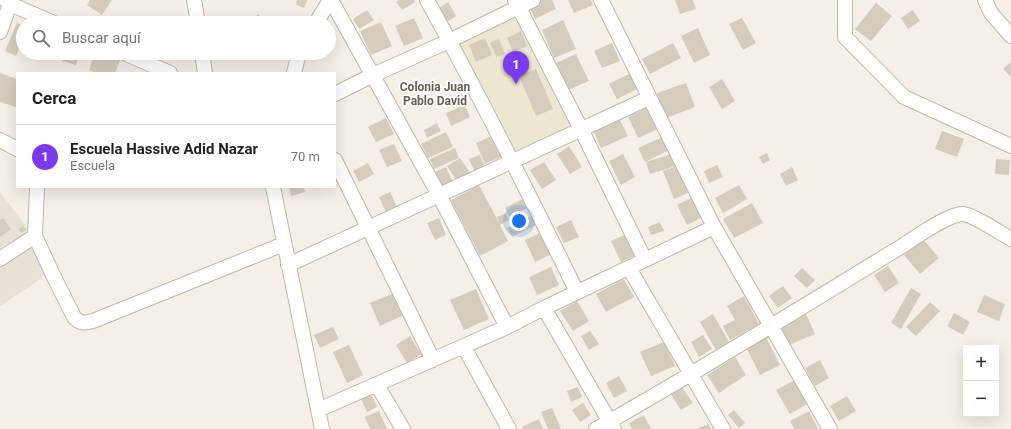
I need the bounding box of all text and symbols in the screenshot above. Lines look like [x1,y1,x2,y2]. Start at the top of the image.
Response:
search box [16,16,336,60]
icon: search [30,27,52,49]
text: Buscar aquí [62,29,141,47]
pin: 1 [503,51,529,84]
district label: Colonia Juan Pablo David [400,80,471,108]
text: Cerca [32,88,76,108]
text: Escuela Hassive Adid Nazar [70,140,258,158]
text: 1 [41,149,49,164]
text: 70 m [291,149,320,164]
text: Escuela [70,158,115,173]
your location [509,211,529,231]
map controls [963,345,999,417]
button: + [963,345,999,381]
button: − [963,381,999,417]

